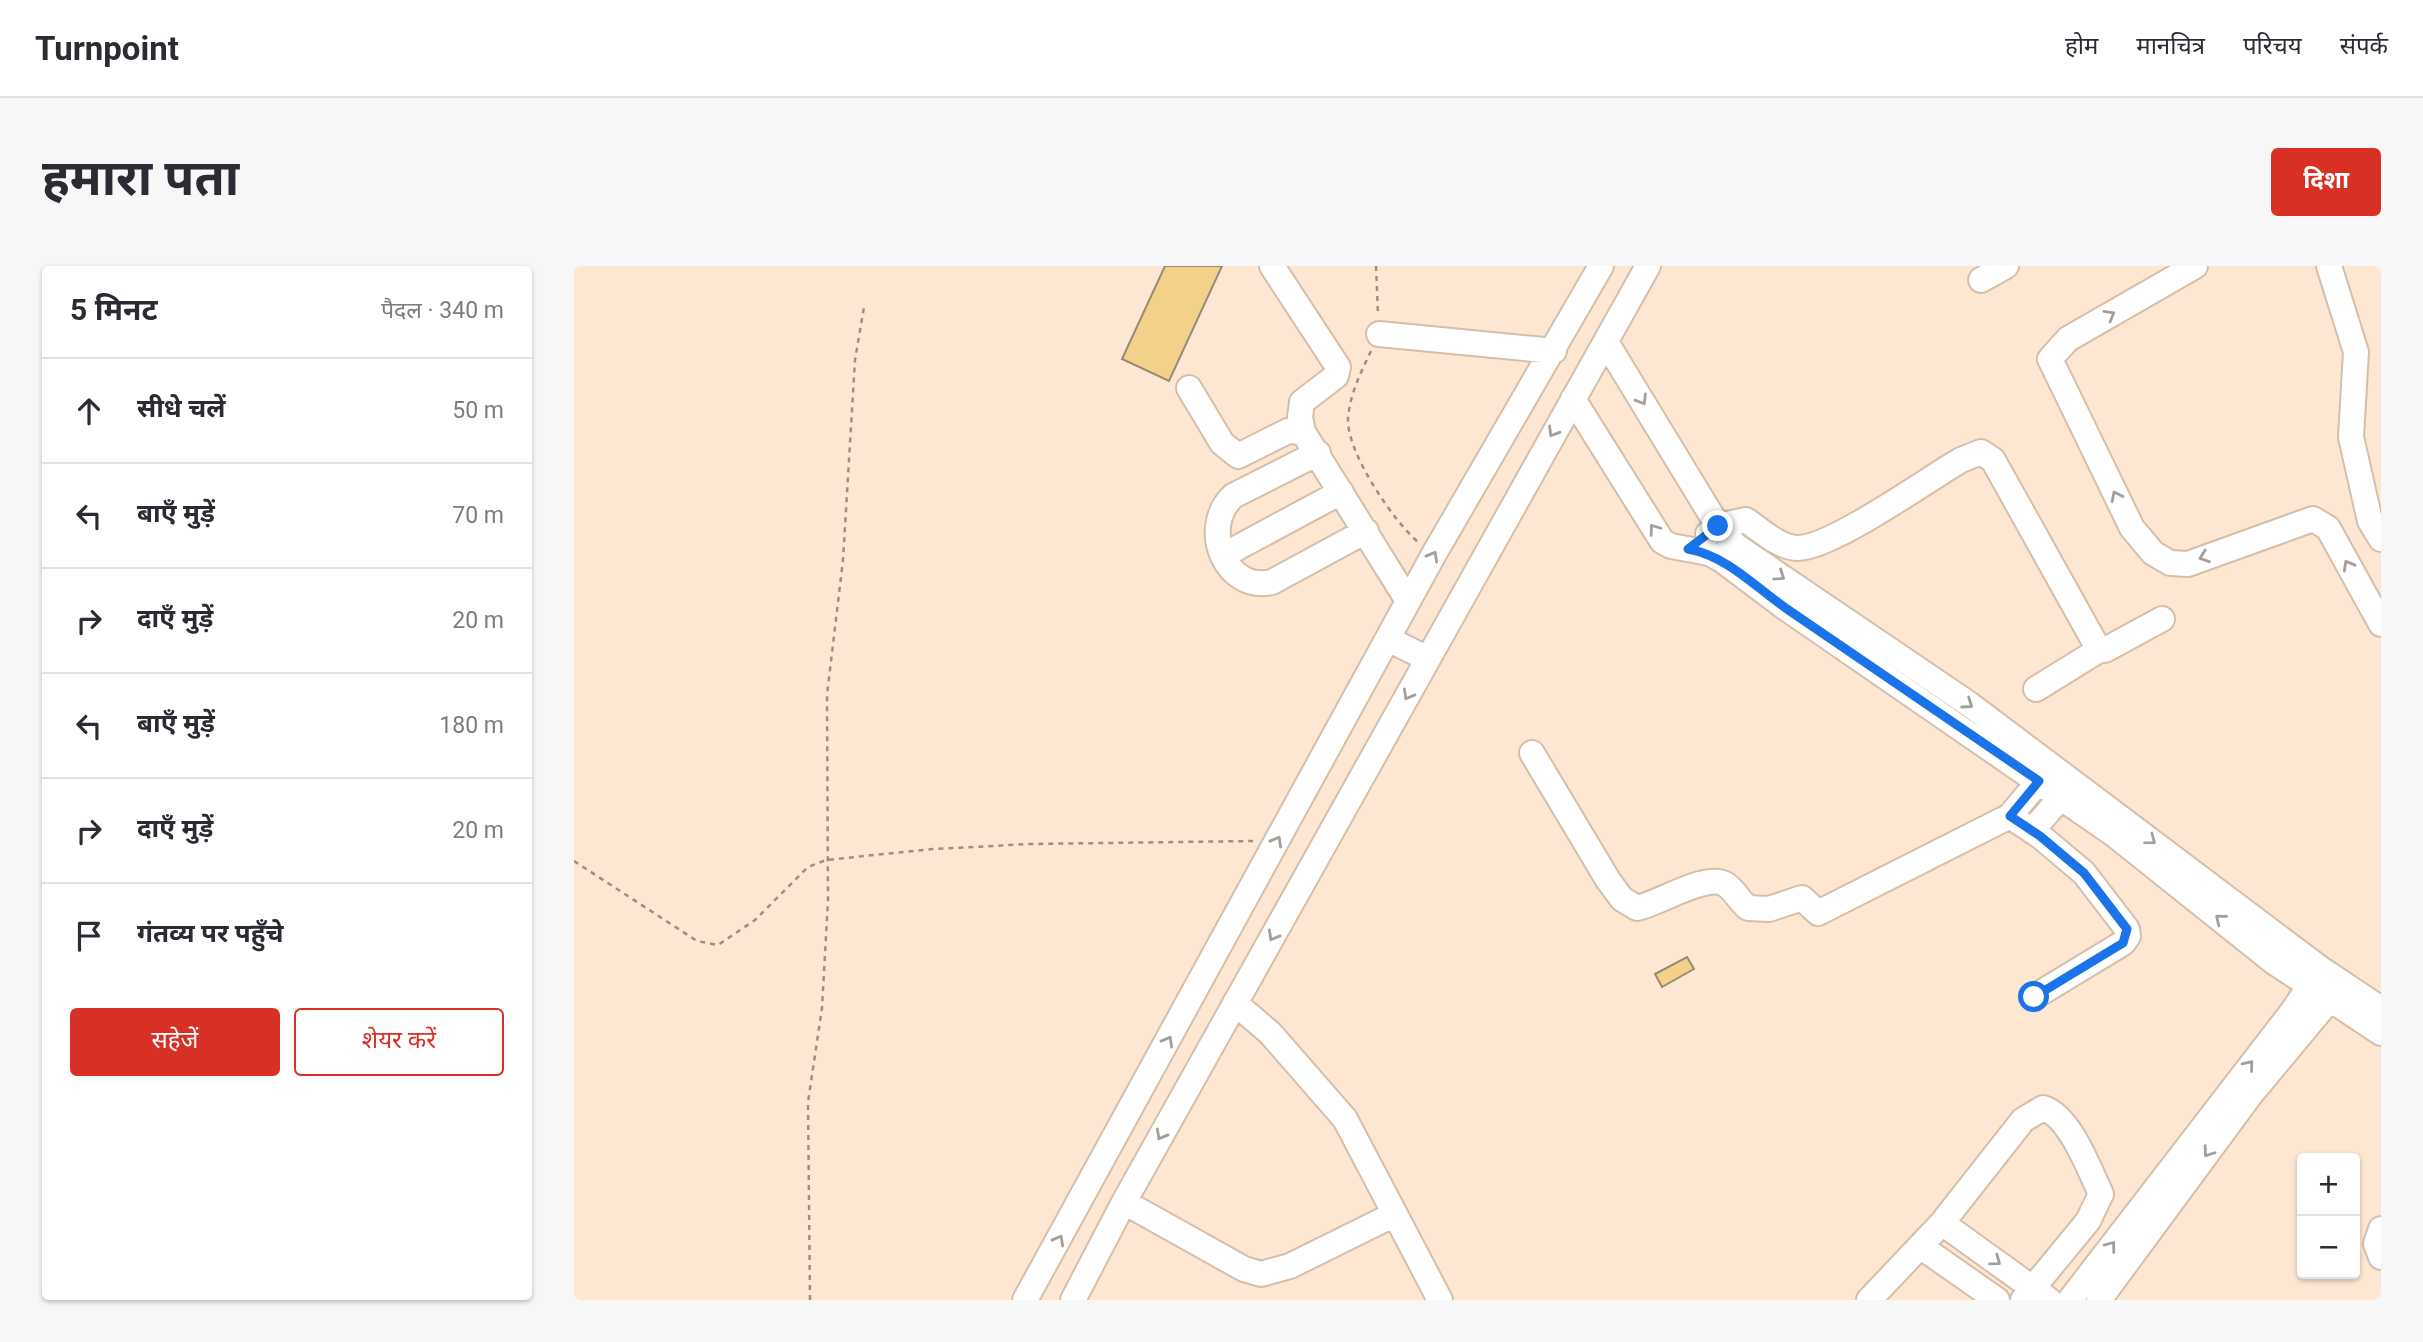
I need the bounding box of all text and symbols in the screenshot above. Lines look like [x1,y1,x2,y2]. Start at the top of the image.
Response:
text: Turnpoint [35,29,179,68]
text: होम [2065,32,2098,60]
text: मानचित्र [2136,32,2205,60]
text: परिचय [2243,32,2302,60]
text: संपर्क [2340,32,2388,60]
button: दिशा [2271,148,2381,216]
text: हमारा पता [42,150,239,207]
text: 5 मिनट [70,292,158,327]
text: पैदल · 340 m [381,297,504,324]
one-way arrow [2103,310,2116,323]
icon: ahead [70,392,108,430]
text: सीधे चलें [137,393,225,423]
one-way arrow [1633,393,1646,406]
text: 50 m [452,397,504,424]
one-way arrow [1549,424,1562,437]
one-way arrow [2111,491,2125,503]
icon: left [70,497,108,535]
text: बाएँ मुड़ें [137,498,215,528]
text: 70 m [452,502,504,529]
route end [1702,510,1733,541]
one-way arrow [1649,524,1662,537]
one-way arrow [2199,549,2211,563]
one-way arrow [1425,550,1438,563]
one-way arrow [2343,559,2356,572]
one-way arrow [1772,568,1785,580]
icon: right [70,602,108,640]
text: दाएँ मुड़ें [137,603,213,633]
text: 20 m [452,607,504,634]
one-way arrow [1403,688,1416,700]
one-way arrow [1960,696,1973,708]
icon: left [70,707,108,745]
text: बाएँ मुड़ें [137,708,215,738]
text: 180 m [439,712,504,739]
icon: right [70,812,108,850]
text: दाएँ मुड़ें [137,813,213,843]
text: 20 m [452,817,504,844]
one-way arrow [2143,831,2155,844]
one-way arrow [1269,836,1282,849]
one-way arrow [2216,915,2228,928]
icon: arrive [70,917,108,955]
text: गंतव्य पर पहुँचे [137,918,284,948]
one-way arrow [1268,929,1281,941]
route start [2018,981,2049,1012]
button: सहेजें [70,1008,280,1076]
button: शेयर करें [294,1008,504,1076]
one-way arrow [1160,1036,1173,1048]
one-way arrow [2241,1060,2253,1073]
one-way arrow [1156,1127,1169,1140]
one-way arrow [2204,1144,2216,1157]
map controls [2297,1153,2360,1279]
button: + [2297,1153,2360,1216]
button: − [2297,1216,2360,1279]
one-way arrow [1051,1235,1064,1248]
one-way arrow [2102,1241,2115,1253]
one-way arrow [1988,1253,2000,1266]

